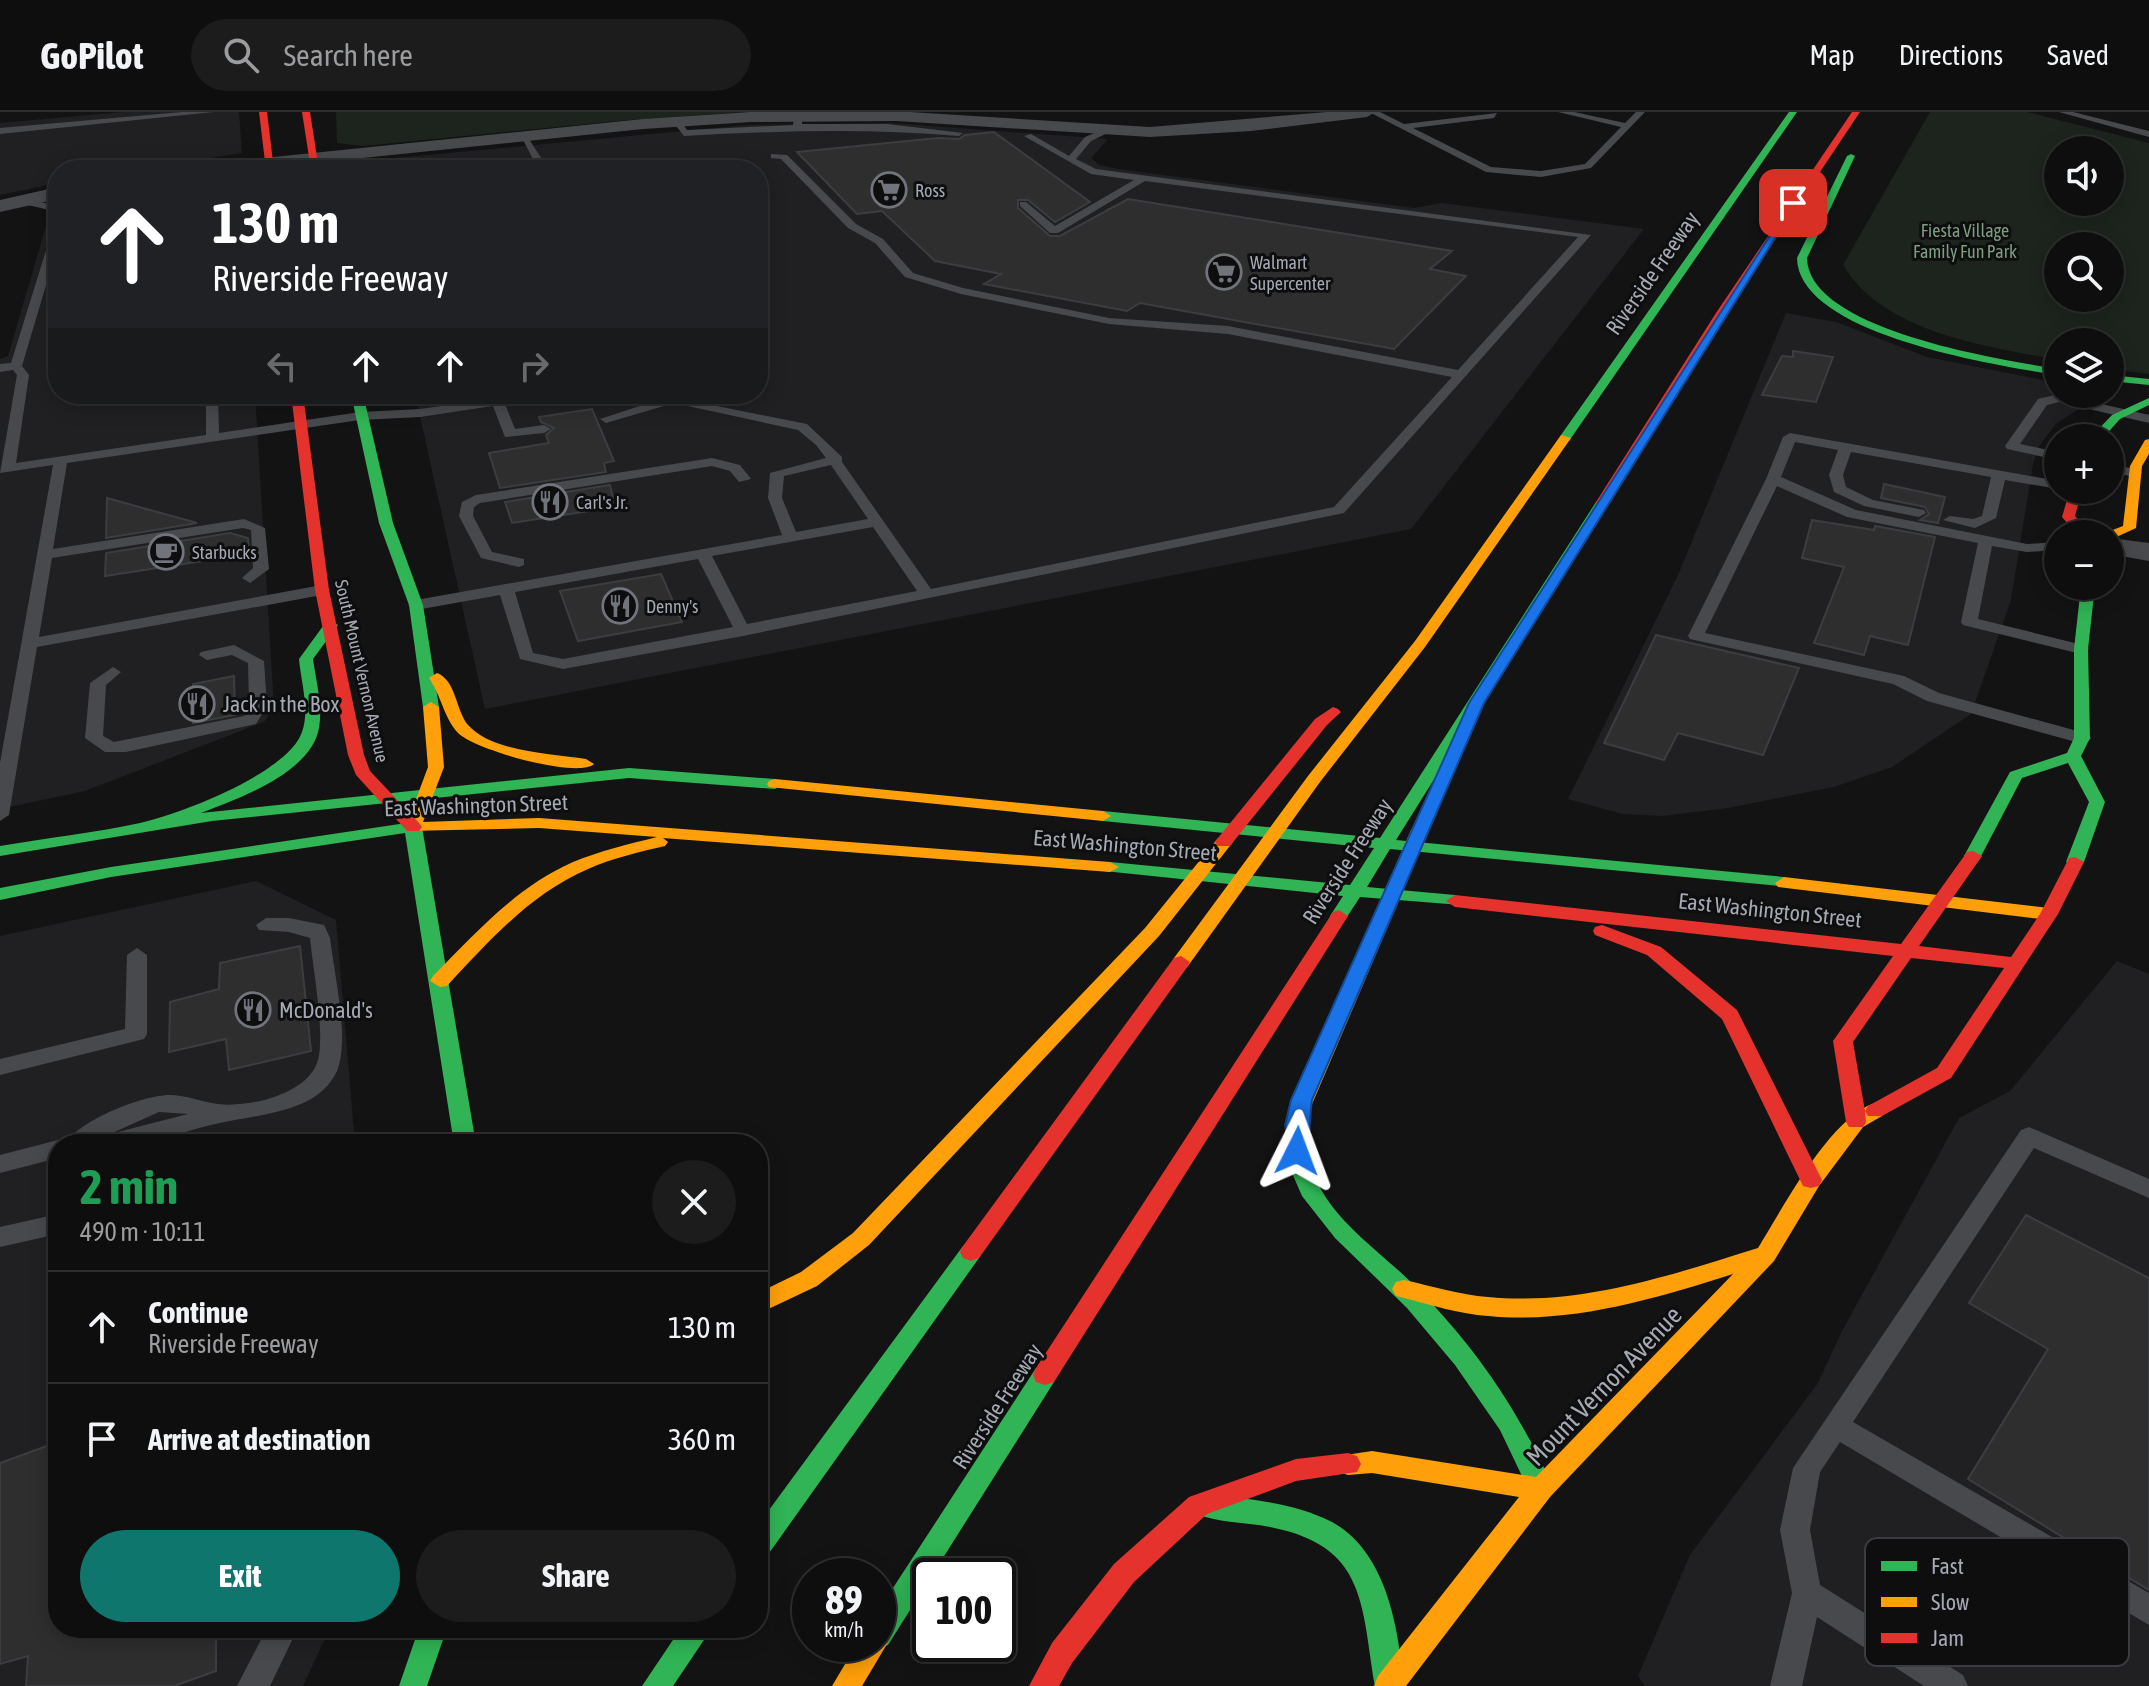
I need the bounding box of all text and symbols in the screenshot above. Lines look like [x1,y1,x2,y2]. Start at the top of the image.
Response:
search box [191,19,751,91]
icon: search [219,33,263,77]
text: GoPilot [40,34,143,77]
text: Search here [283,38,413,72]
text: Map [1810,39,1855,71]
text: Directions [1899,39,2003,71]
text: Saved [2047,39,2109,71]
map controls [2044,136,2124,600]
button: sound [2044,136,2124,216]
pin [1759,169,1827,237]
supermarket icon: Ross [870,171,908,209]
place label: Ross [915,180,945,201]
icon: arrive [1771,181,1815,225]
text: 130 m [212,191,339,255]
icon: ahead [80,192,184,296]
street label: Riverside Freeway [1600,206,1704,340]
park label: Fiesta Village Family Fun Park [1913,220,2017,262]
button: search [2044,232,2124,312]
place label: Walmart Supercenter [1250,252,1331,294]
supermarket icon: Walmart Supercenter [1205,253,1243,291]
text: Riverside Freeway [212,257,448,299]
button: layers [2044,328,2124,408]
icon: left [260,344,304,388]
icon: ahead [344,344,388,388]
icon: ahead [428,344,472,388]
icon: right [512,344,556,388]
button: + [2044,424,2124,504]
restaurant icon: Carl's Jr. [531,483,569,521]
place label: Carl's Jr. [576,492,628,513]
button: − [2044,520,2124,600]
cafe icon: Starbucks [147,533,185,571]
place label: Starbucks [192,542,257,563]
street label: South Mount Vernon Avenue [331,578,393,764]
restaurant icon: Denny's [601,587,639,625]
place label: Denny's [646,596,698,617]
restaurant icon: Jack in the Box [178,685,216,723]
place label: Jack in the Box [223,691,339,717]
street label: East Washington Street [383,789,569,821]
street label: Riverside Freeway [1297,793,1397,929]
street label: East Washington Street [1032,824,1218,866]
street label: East Washington Street [1677,887,1863,933]
restaurant icon: McDonald's [234,991,272,1029]
place label: McDonald's [279,997,373,1023]
position arrow [1255,1109,1339,1193]
text: 2 min [80,1159,178,1214]
button: close [652,1160,736,1244]
text: 490 m · 10:11 [80,1217,206,1247]
text: Continue [148,1295,248,1329]
street label: Mount Vernon Avenue [1520,1300,1688,1472]
icon: ahead [80,1305,124,1349]
text: 130 m [668,1310,736,1344]
text: Riverside Freeway [148,1329,319,1359]
street label: Riverside Freeway [947,1338,1047,1474]
icon: arrive [80,1417,124,1461]
text: Arrive at destination [148,1422,370,1456]
text: 360 m [668,1422,736,1456]
button: Exit [80,1530,400,1622]
button: Share [416,1530,736,1622]
legend [1865,1538,2129,1666]
text: Fast [1931,1553,1964,1579]
speed limit sign: 100 [912,1558,1016,1662]
text: 89 [825,1577,863,1622]
text: Slow [1931,1589,1969,1615]
text: km/h [824,1618,864,1641]
text: Jam [1931,1625,1964,1651]

